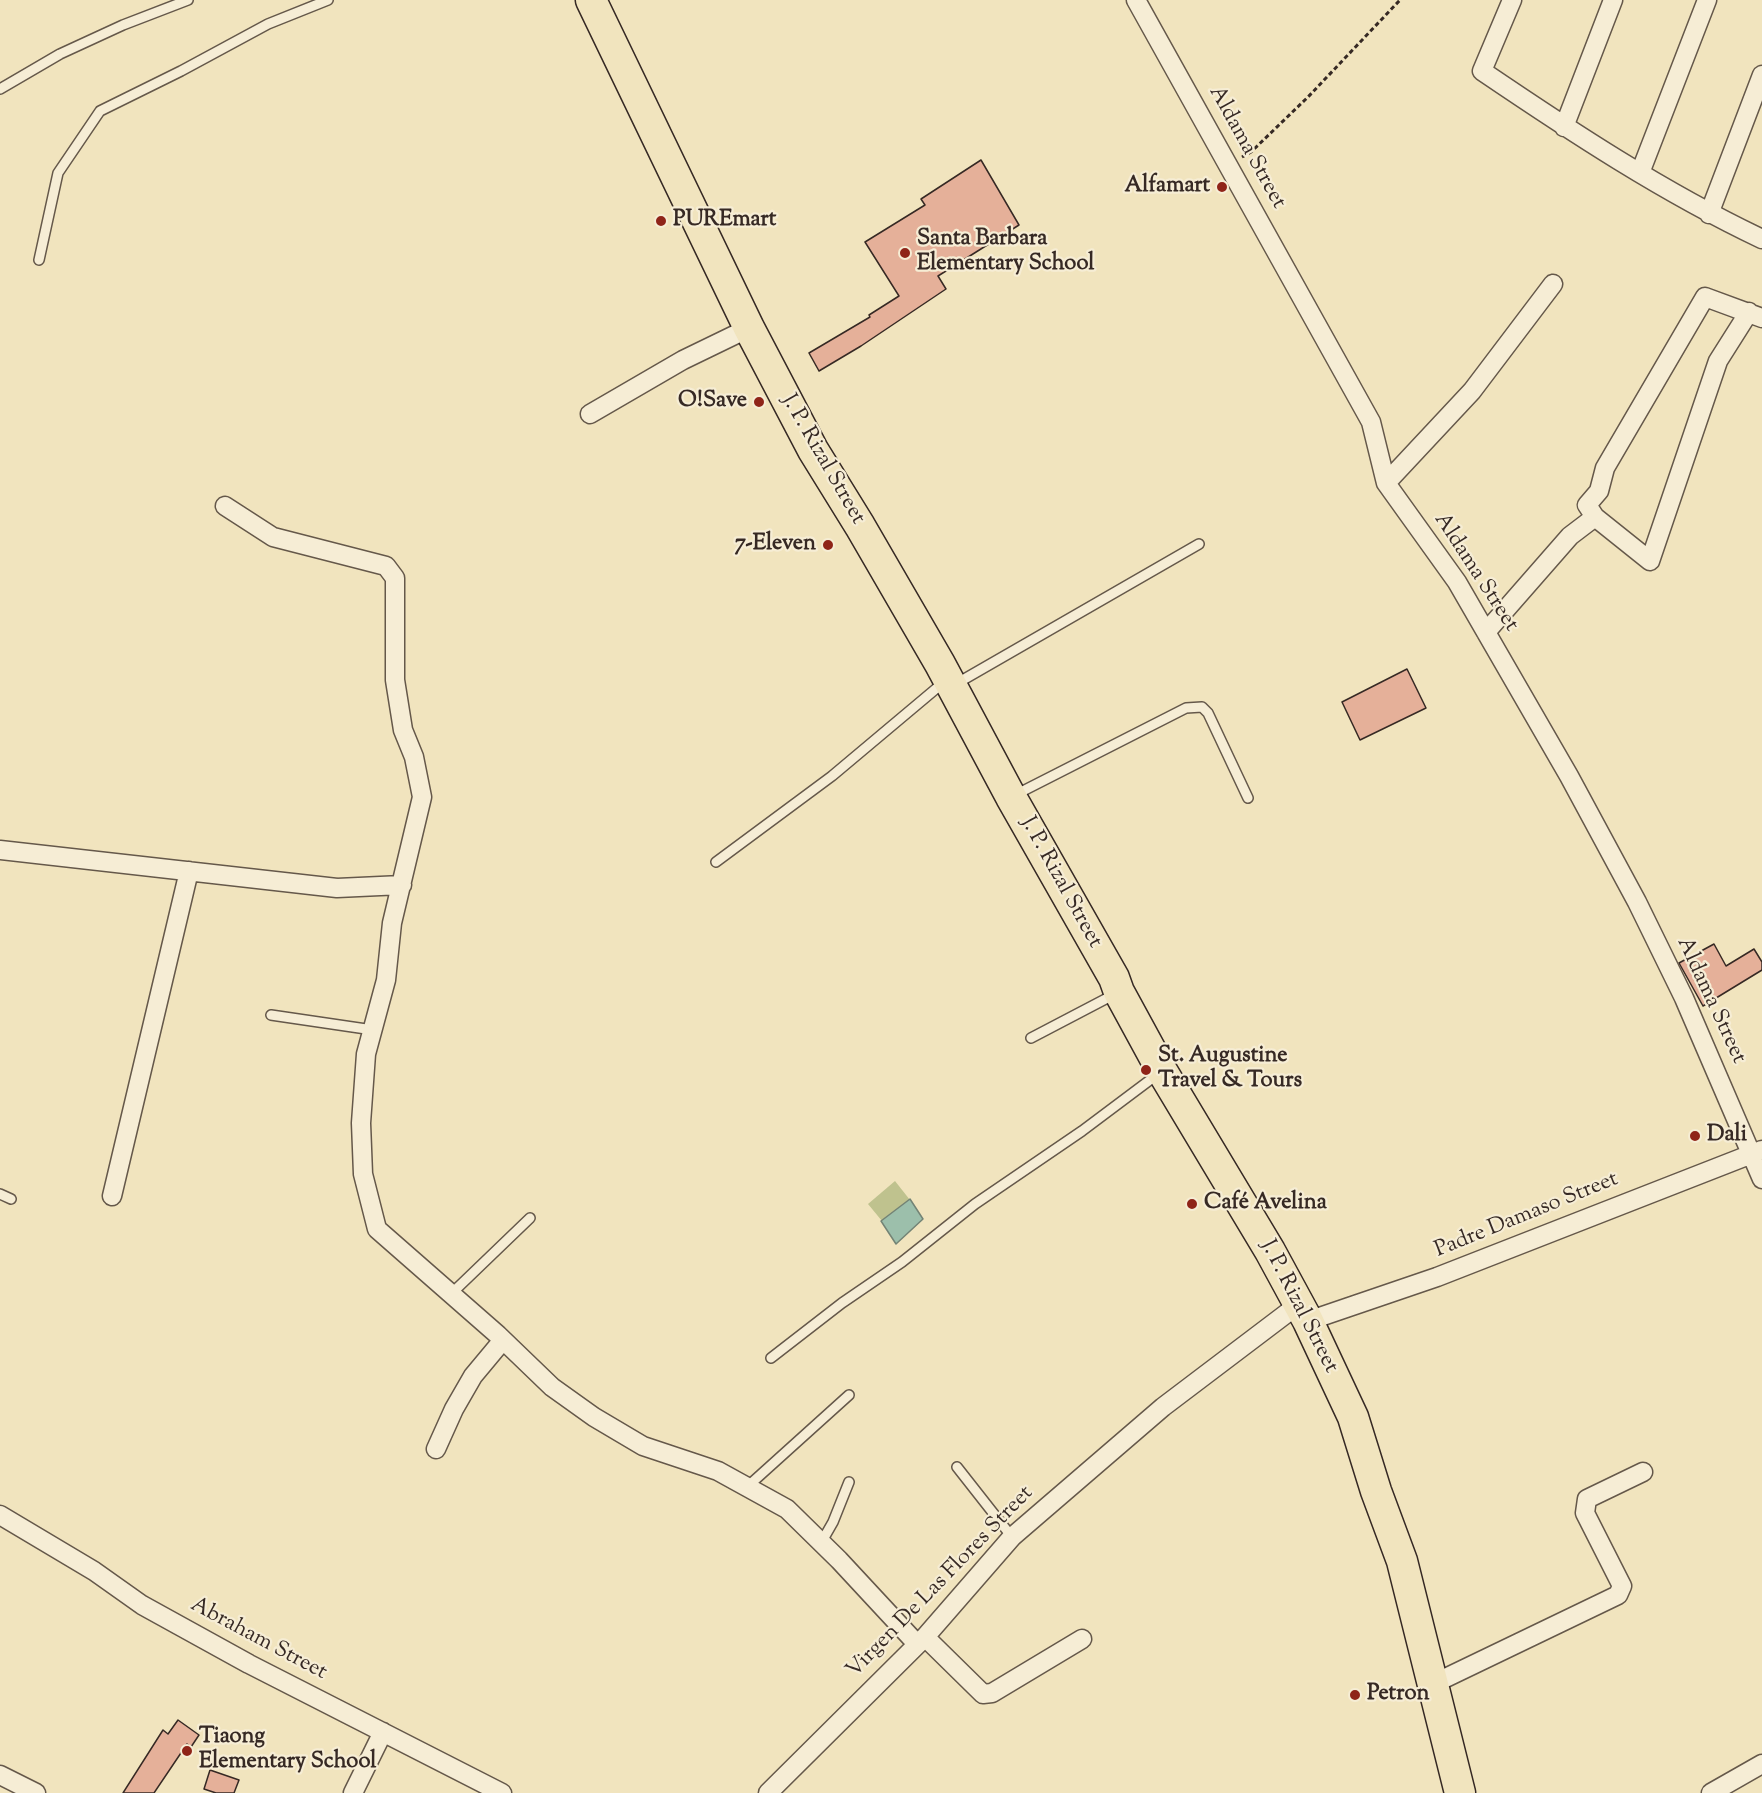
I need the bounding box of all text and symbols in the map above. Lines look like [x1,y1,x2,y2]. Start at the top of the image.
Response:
street label: Aldama Street [1201,82,1291,214]
place label: Alfamart [1124,174,1210,200]
marker: Alfamart [1215,180,1229,194]
place label: PUREmart [673,208,776,234]
marker: PUREmart [654,214,668,228]
place label: Santa Barbara Elementary School [917,227,1094,278]
marker: Santa Barbara Elementary School [898,246,912,260]
place label: O!Save [678,389,747,415]
street label: J. P. Rizal Street [774,390,870,530]
marker: O!Save [752,395,766,409]
street label: Aldama Street [1427,509,1523,637]
place label: 7-Eleven [735,532,816,558]
marker: 7-Eleven [821,538,835,552]
street label: J. P. Rizal Street [1013,813,1107,953]
street label: Aldama Street [1669,934,1751,1068]
place label: St. Augustine Travel & Tours [1158,1044,1302,1096]
marker: St. Augustine Travel & Tours [1139,1063,1153,1077]
place label: Dali [1707,1123,1747,1149]
marker: Dali [1688,1129,1702,1143]
street label: Padre Damaso Street [1431,1167,1623,1265]
place label: Café Avelina [1204,1191,1327,1217]
marker: Café Avelina [1185,1197,1199,1211]
street label: J. P. Rizal Street [1253,1236,1343,1378]
street label: Virgen De Las Flores Street [842,1481,1040,1685]
street label: Abraham Street [185,1593,331,1687]
place label: Petron [1367,1682,1429,1708]
marker: Petron [1348,1688,1362,1702]
place label: Tiaong Elementary School [199,1725,376,1777]
marker: Tiaong Elementary School [180,1744,194,1758]

